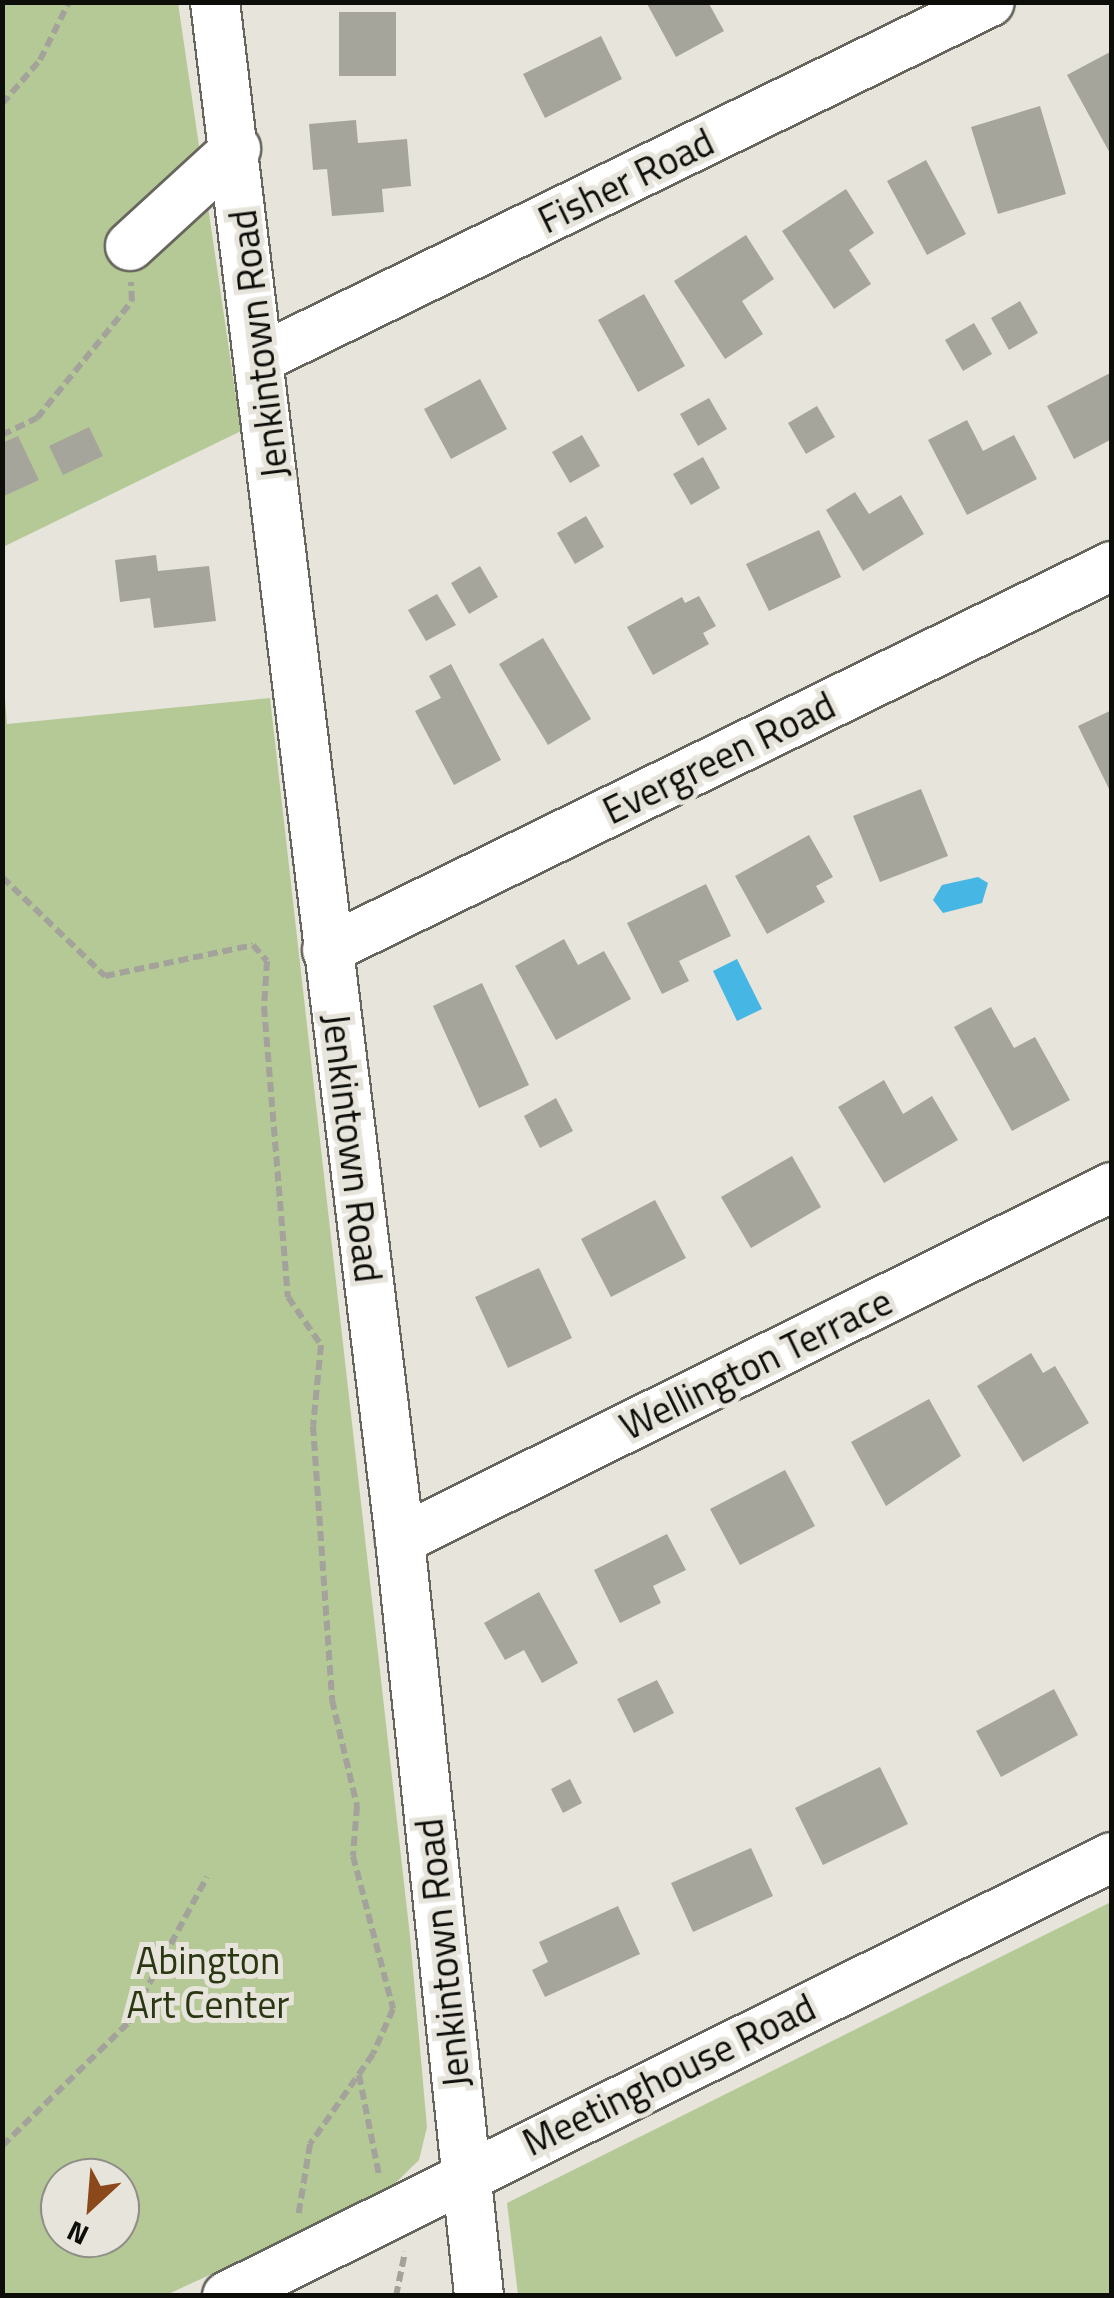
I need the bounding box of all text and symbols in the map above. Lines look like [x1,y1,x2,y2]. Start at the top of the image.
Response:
street label: Fisher Road [531,119,721,243]
street label: Jenkintown Road [220,207,298,481]
street label: Evergreen Road [596,682,842,834]
street label: Jenkintown Road [313,1011,391,1285]
street label: Wellington Terrace [613,1278,899,1450]
street label: Jenkintown Road [406,1816,480,2090]
park label: Abington Art Center [127,1938,289,2028]
street label: Meetinghouse Road [515,1984,823,2166]
north arrow [40,2158,140,2258]
text: N [59,2210,96,2257]

